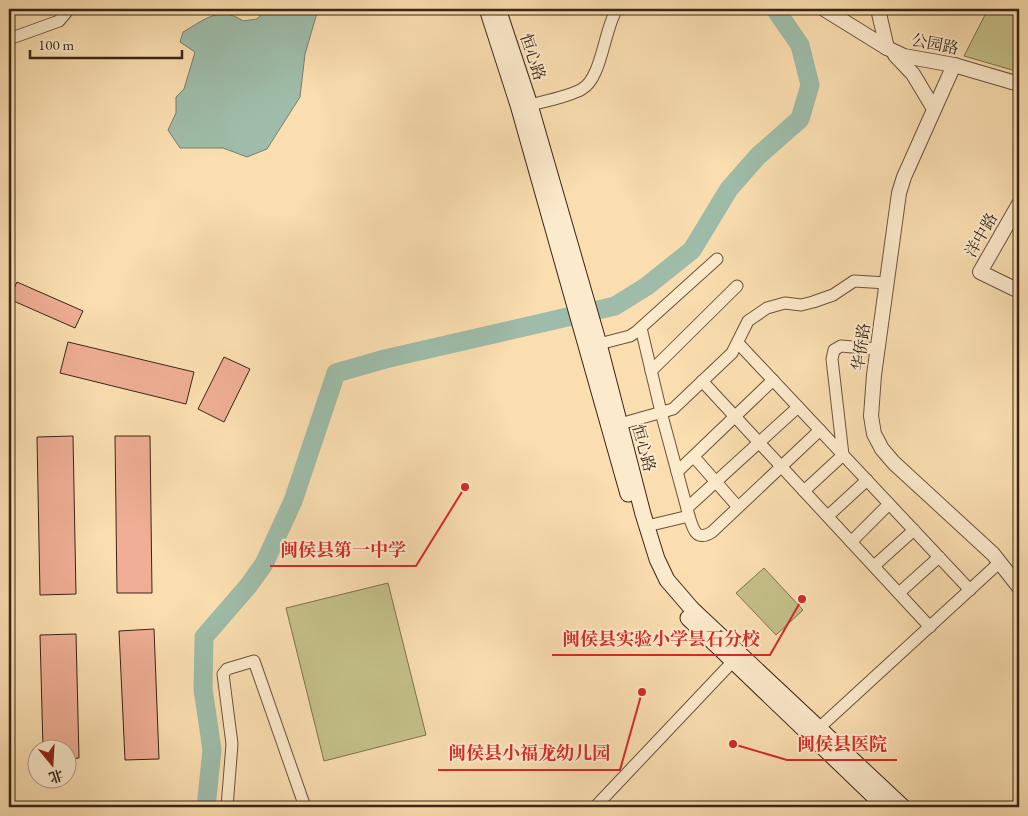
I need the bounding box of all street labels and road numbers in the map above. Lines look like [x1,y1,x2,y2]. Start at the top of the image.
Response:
street label: 公园路 [909,29,961,59]
street label: 恒心路 [516,31,550,83]
street label: 洋中路 [960,209,1002,261]
street label: 华侨路 [847,322,875,372]
street label: 恒心路 [628,422,660,474]

